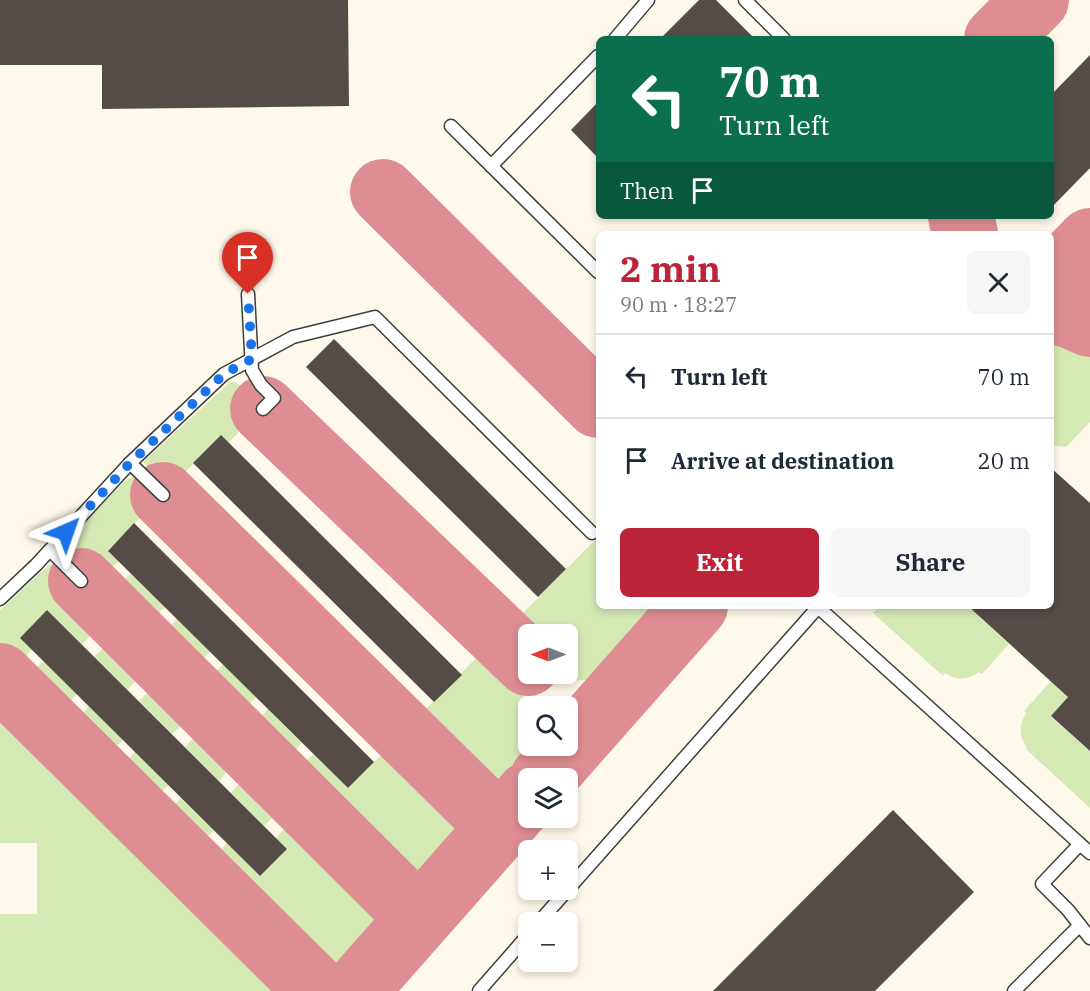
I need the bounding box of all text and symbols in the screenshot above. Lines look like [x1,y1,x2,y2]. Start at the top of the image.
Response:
text: 70 m [719,54,820,109]
icon: left [620,60,698,138]
text: Turn left [719,107,830,142]
icon: arrive [686,174,719,207]
text: Then [620,176,674,205]
pin [222,232,273,294]
icon: arrive [231,241,264,274]
text: 2 min [620,245,721,292]
button: close [967,251,1030,314]
text: 90 m · 18:27 [620,291,737,318]
icon: left [620,360,653,393]
text: Turn left [671,362,767,391]
text: 70 m [978,362,1030,391]
icon: arrive [620,444,653,477]
text: Arrive at destination [671,446,894,475]
text: 20 m [978,446,1030,475]
position arrow [34,500,98,564]
button: Exit [620,528,819,597]
button: Share [831,528,1030,597]
north arrow [518,624,578,684]
map controls [518,624,578,972]
button: search [518,696,578,756]
button: layers [518,768,578,828]
button: + [518,840,578,900]
button: − [518,912,578,972]

